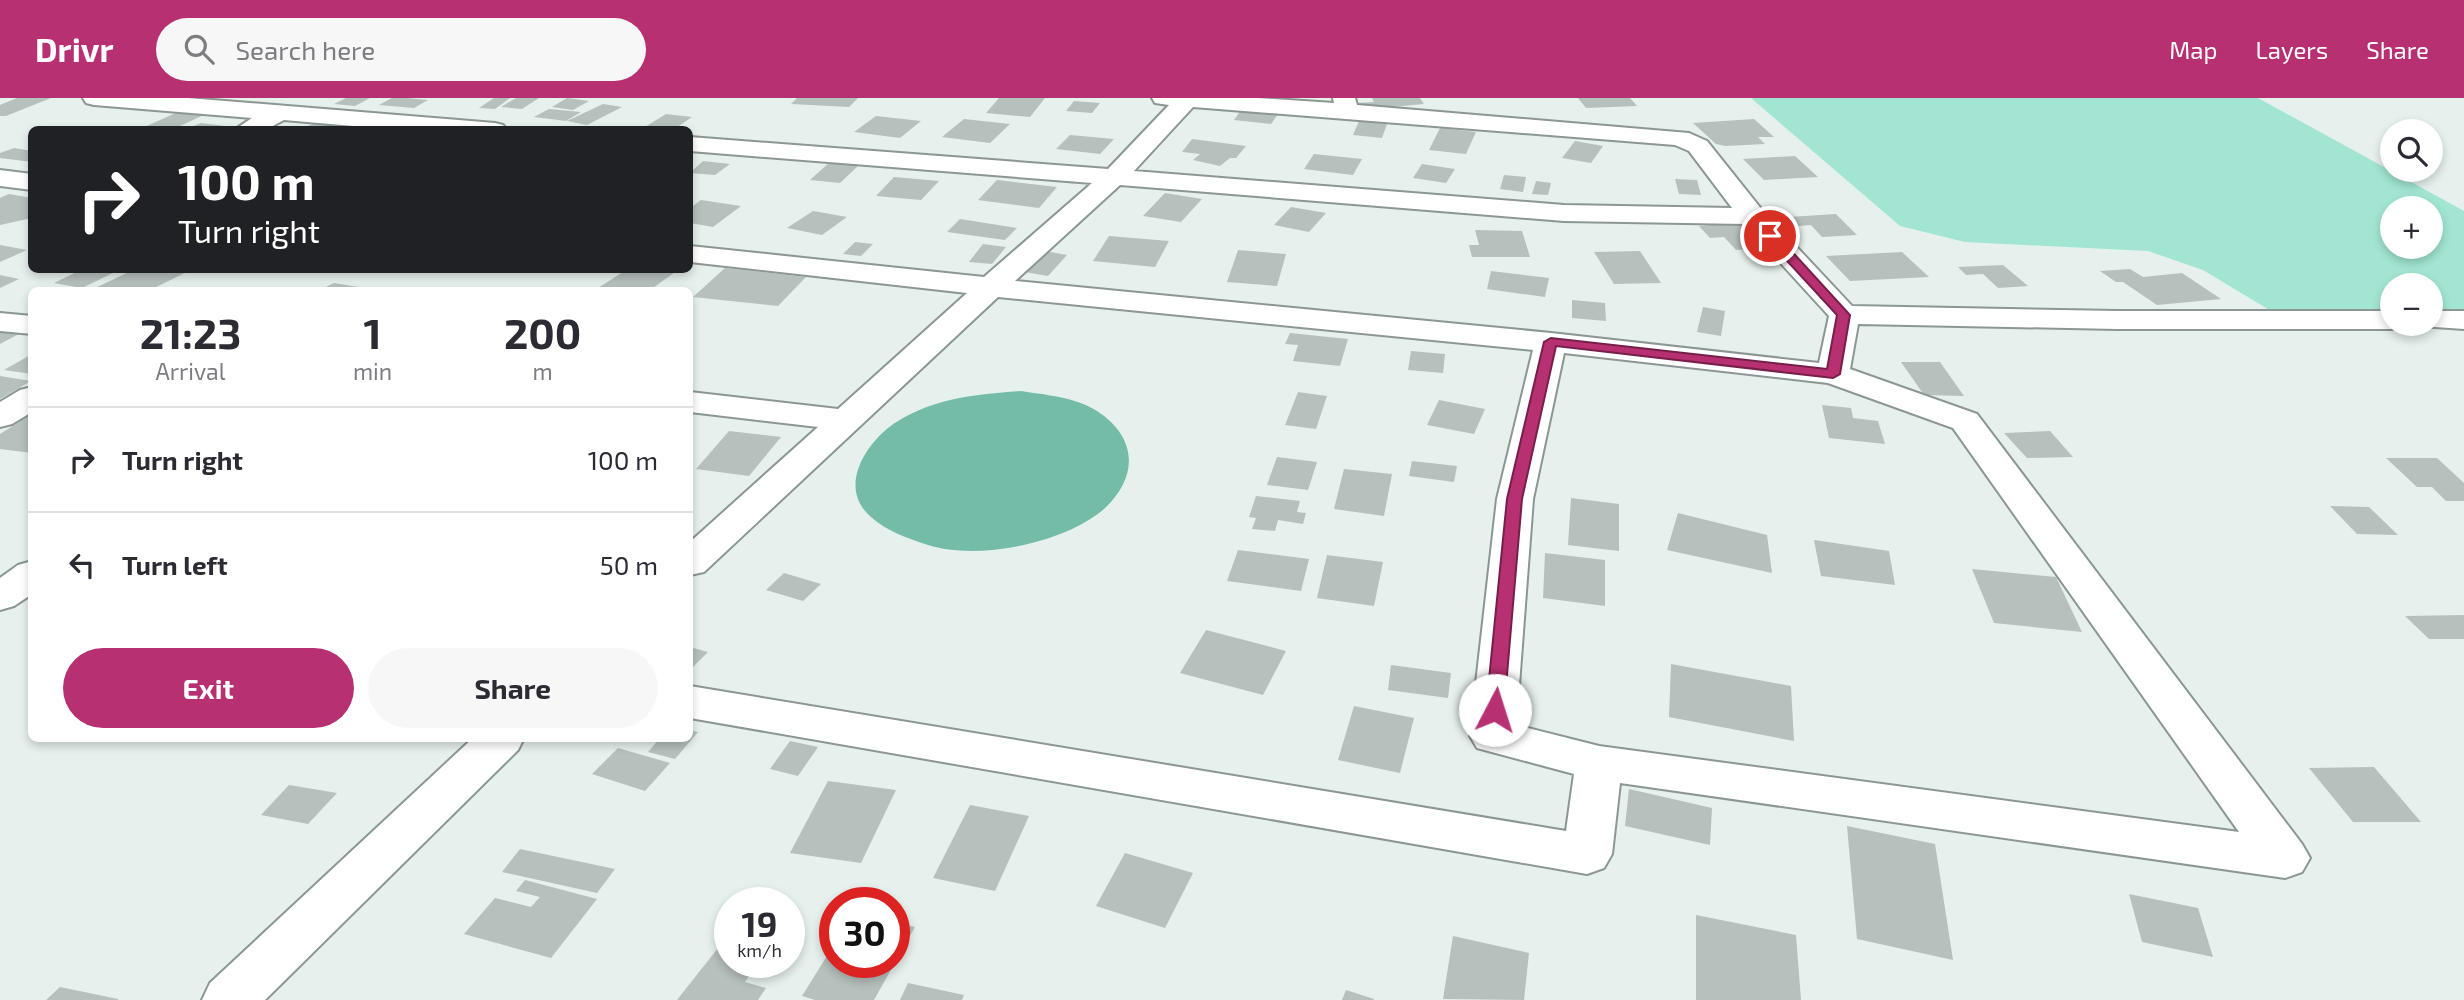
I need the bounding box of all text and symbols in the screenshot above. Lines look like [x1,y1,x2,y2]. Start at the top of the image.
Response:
search box [156,18,646,81]
text: Drivr [35,29,114,69]
icon: search [180,30,218,68]
text: Search here [236,34,375,65]
text: Map [2169,35,2217,64]
text: Layers [2255,35,2328,64]
text: Share [2366,35,2429,64]
map controls [2380,119,2443,336]
button: search [2380,119,2443,182]
text: 100 m [178,151,315,210]
icon: right [63,154,154,245]
button: + [2380,196,2443,259]
pin [1740,206,1800,266]
text: Turn right [178,211,320,249]
icon: arrive [1751,217,1789,255]
button: − [2380,273,2443,336]
text: 21:23 [140,307,241,357]
text: 1 [364,307,382,357]
text: 200 [504,307,581,357]
text: Arrival [155,357,225,385]
text: min [353,357,392,385]
text: m [533,357,553,385]
icon: right [63,441,101,479]
text: Turn right [122,444,243,475]
text: 100 m [588,444,658,475]
icon: left [63,546,101,584]
text: Turn left [122,549,228,580]
text: 50 m [600,549,658,580]
button: Exit [63,648,354,728]
button: Share [368,648,658,728]
position arrow [1458,673,1532,747]
speed limit sign: 30 [819,887,910,978]
text: 19 [742,902,777,944]
text: km/h [737,939,782,961]

